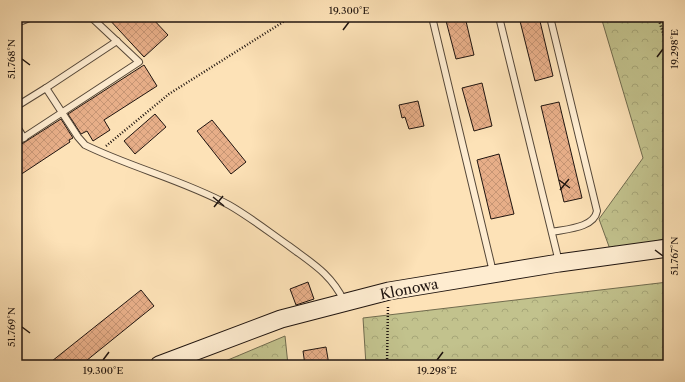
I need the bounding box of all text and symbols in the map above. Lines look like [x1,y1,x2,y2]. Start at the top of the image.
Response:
text: 19.300°E [329,4,369,17]
text: 19.298°E [668,29,681,69]
text: 51.768°N [5,39,18,79]
text: 51.767°N [668,236,681,276]
street label: Klonowa [378,274,440,303]
text: 51.769°N [5,307,18,347]
text: 19.300°E [83,364,123,377]
text: 19.298°E [417,364,457,377]

